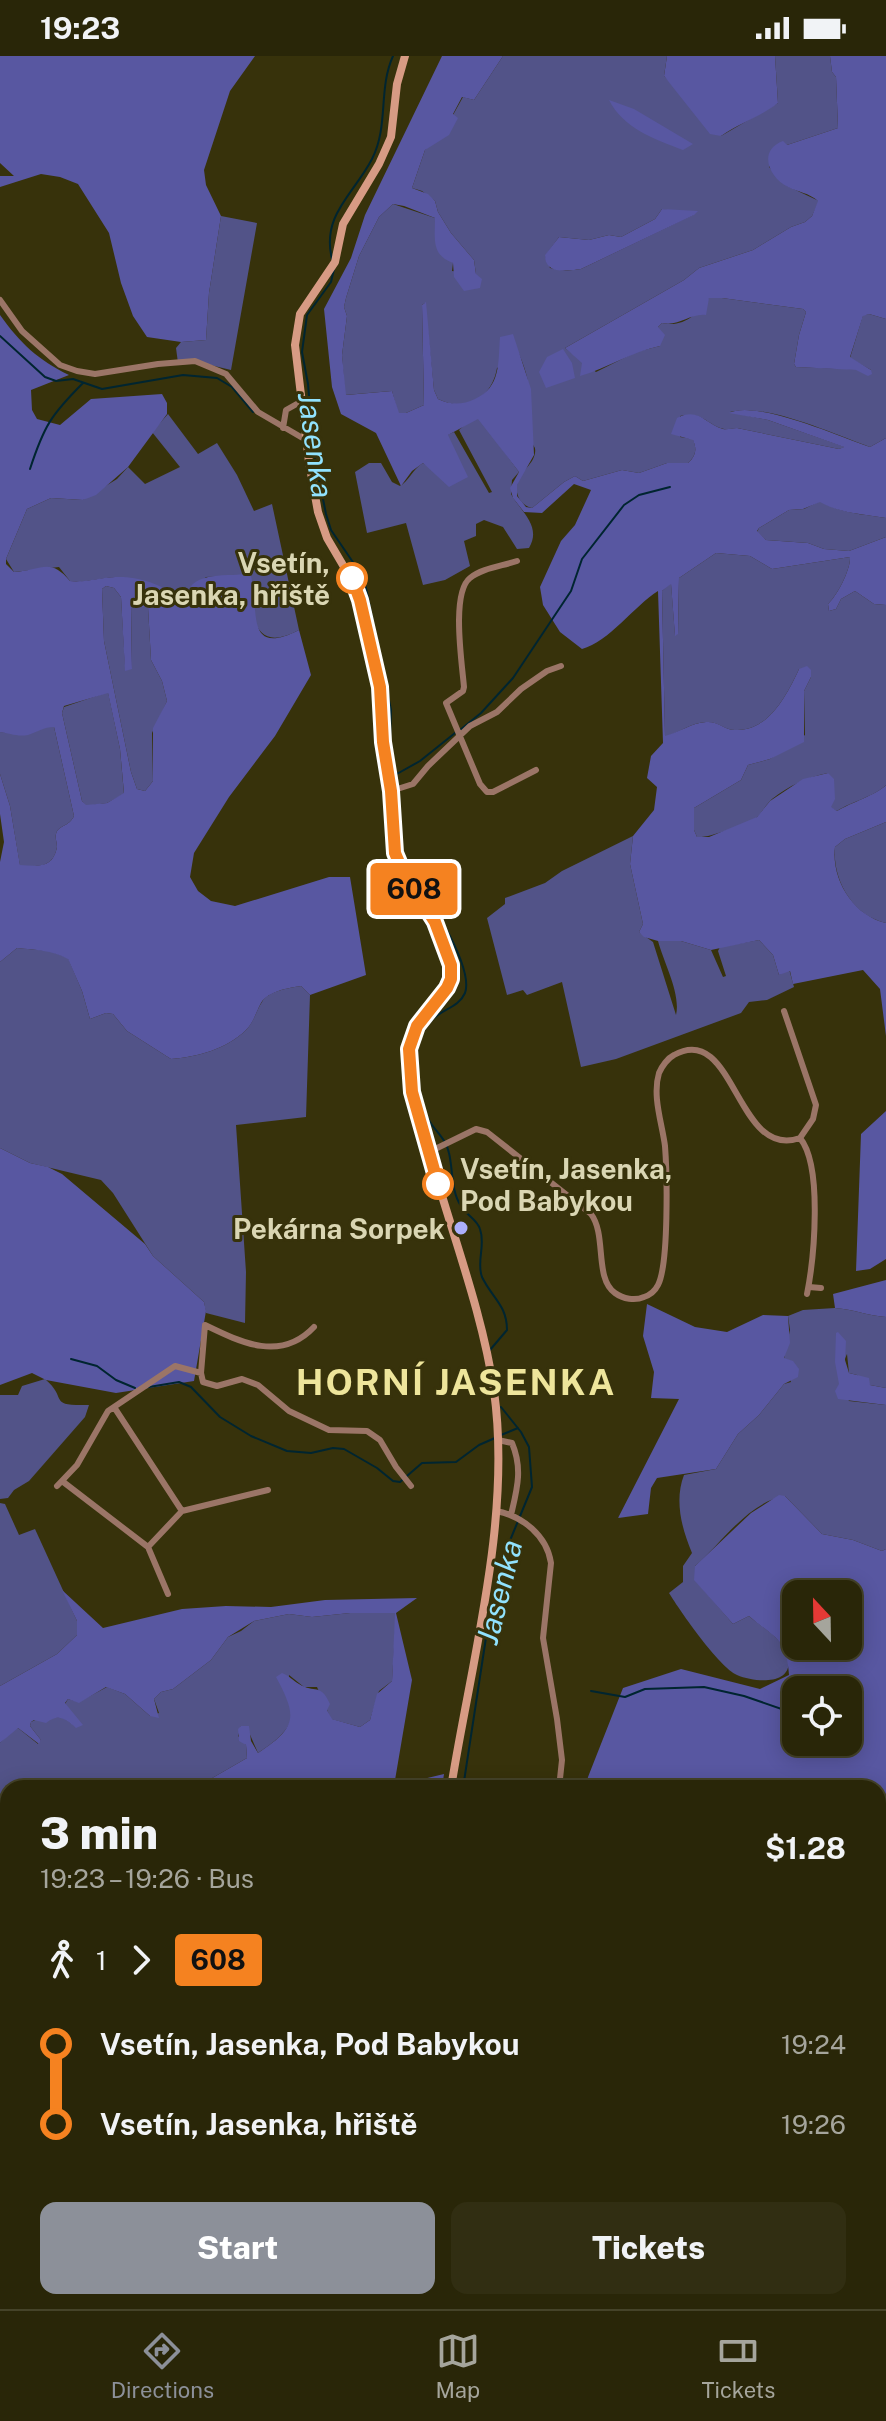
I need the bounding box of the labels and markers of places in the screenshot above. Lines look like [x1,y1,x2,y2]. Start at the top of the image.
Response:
place label: Vsetín, Jasenka, hřiště [133,546,330,611]
marker: Vsetín, Jasenka, hřiště [337,563,367,593]
place label: Vsetín, Jasenka, Pod Babykou [460,1152,673,1217]
marker: Vsetín, Jasenka, Pod Babykou [423,1169,453,1199]
place label: Pekárna Sorpek [233,1212,445,1245]
marker: Pekárna Sorpek [452,1219,470,1237]

